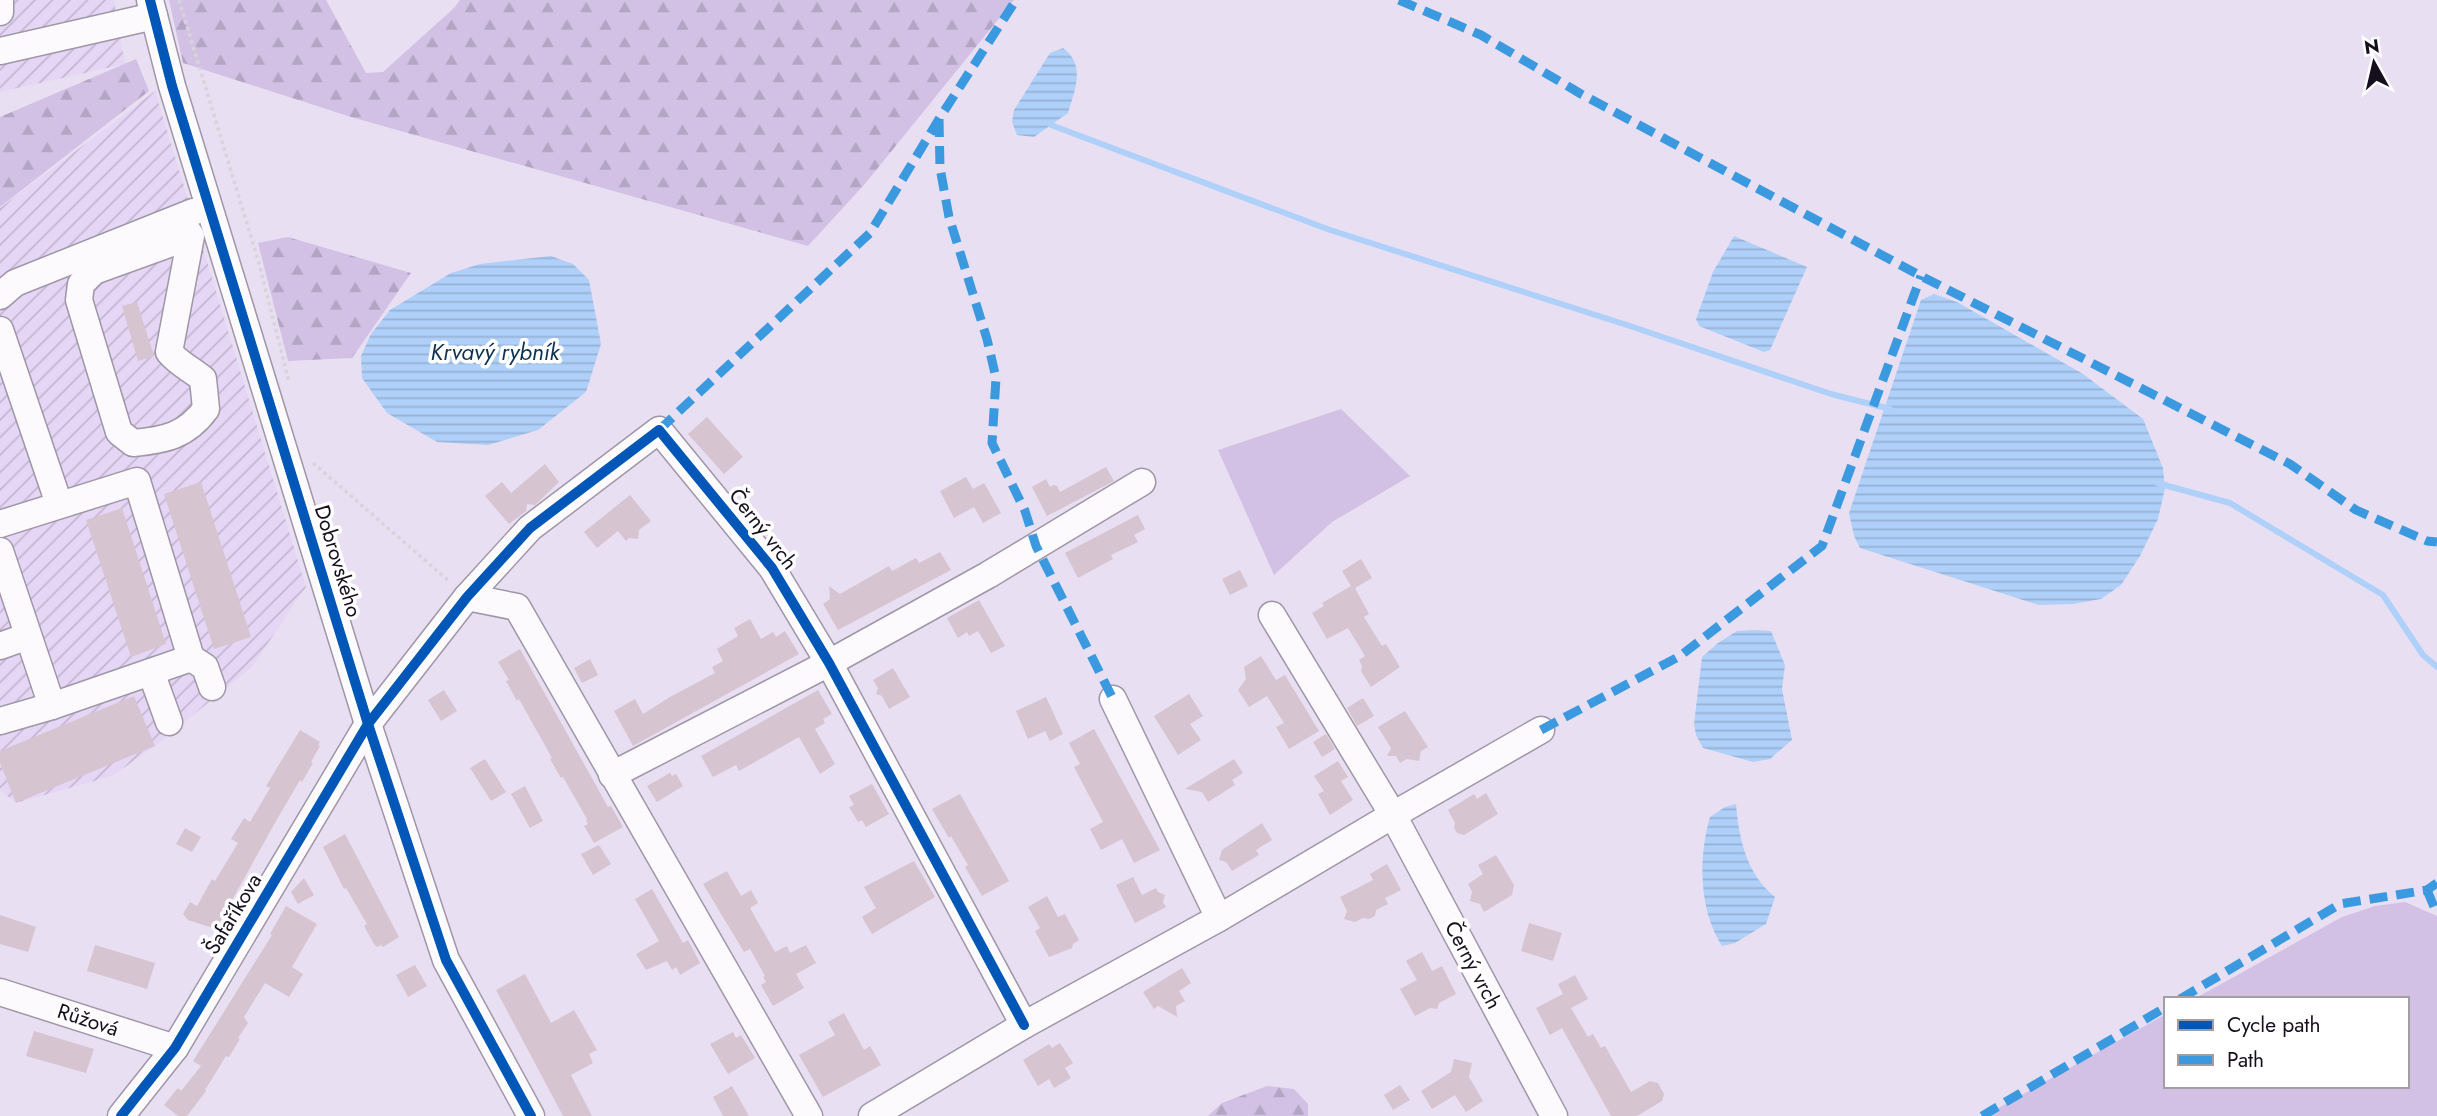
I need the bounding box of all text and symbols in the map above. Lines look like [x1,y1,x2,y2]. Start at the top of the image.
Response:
north arrow [2339,28,2409,98]
text: N [2362,32,2381,61]
water label: Krvavý rybník [431,335,561,369]
street label: Černý vrch [722,482,804,576]
street label: Dobrovského [307,501,369,621]
street label: Šafaříkova [197,868,269,960]
street label: Černý vrch [1437,916,1509,1014]
street label: Růžová [54,996,122,1044]
legend [2164,997,2409,1088]
text: Cycle path [2227,1010,2320,1040]
text: Path [2227,1045,2264,1075]

